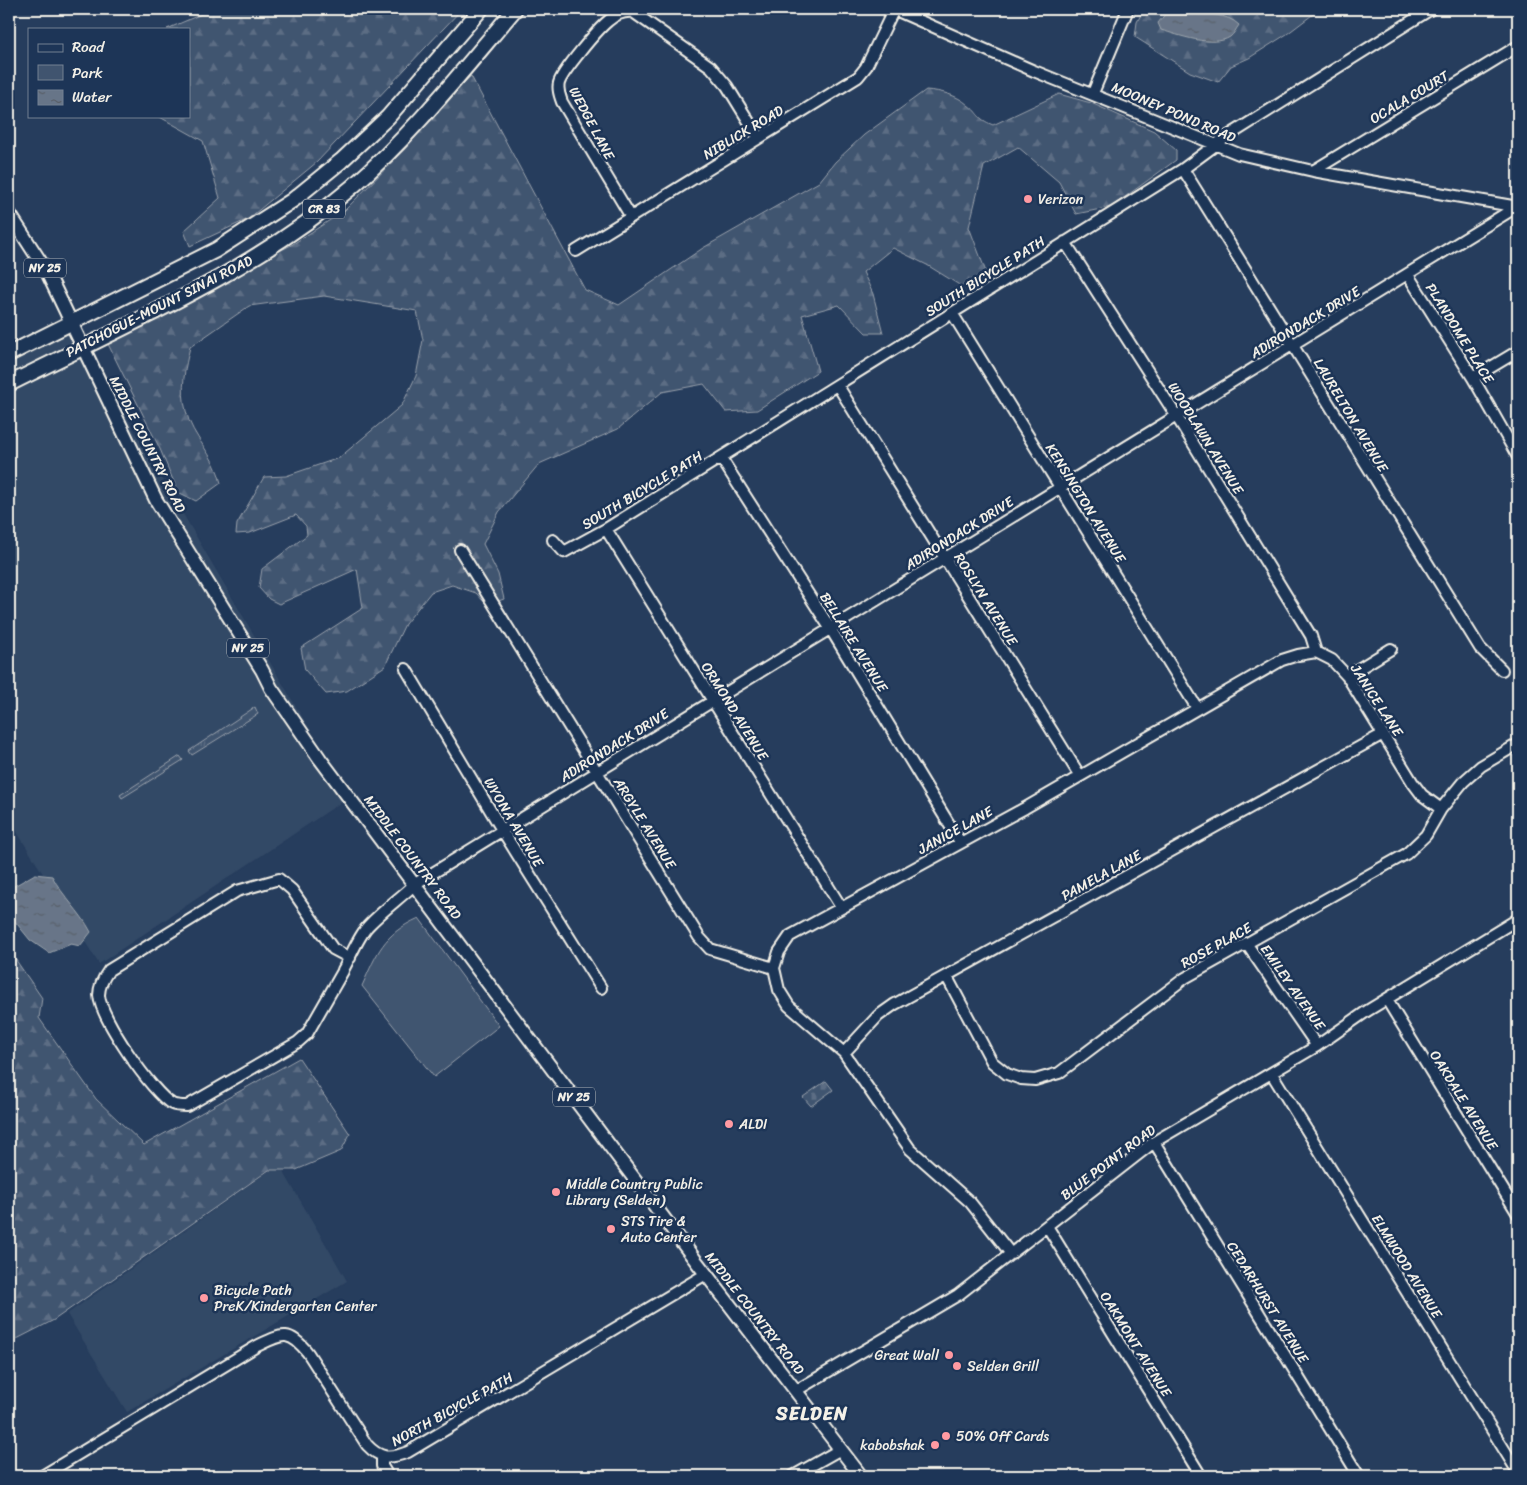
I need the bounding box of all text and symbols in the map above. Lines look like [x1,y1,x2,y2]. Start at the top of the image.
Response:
legend [28,28,190,118]
text: Road [72,34,105,60]
text: Park [72,60,103,86]
street label: OCALA COURT [1365,63,1455,131]
street label: MOONEY POND ROAD [1108,75,1241,150]
street label: WEDGE LANE [562,82,622,166]
text: Water [72,84,112,110]
street label: NIBLICK ROAD [698,98,789,167]
place label: Verizon [1038,187,1084,212]
marker: Verizon [1022,193,1034,205]
road number: CR 83 [303,200,345,218]
street label: SOUTH BICYCLE PATH [920,229,1050,324]
street label: PATCHOGUE-MOUNT SINAI ROAD [61,248,258,365]
road number: NY 25 [24,258,66,278]
street label: PLANDOME PLACE [1419,278,1501,390]
street label: ADIRONDACK DRIVE [1244,279,1366,366]
street label: LAURELTON AVENUE [1306,353,1395,478]
street label: MIDDLE COUNTRY ROAD [102,371,193,518]
street label: WOODLAWN AVENUE [1161,377,1251,501]
street label: KENSINGTON AVENUE [1039,438,1133,569]
street label: SOUTH BICYCLE PATH [577,444,708,537]
street label: ADIRONDACK DRIVE [899,489,1020,578]
street label: ROSLYN AVENUE [947,548,1025,652]
street label: BELLAIRE AVENUE [813,587,895,698]
road number: NY 25 [227,638,269,658]
street label: ORMOND AVENUE [694,657,776,767]
street label: JANICE LANE [1343,658,1410,743]
street label: ADIRONDACK DRIVE [554,701,675,790]
street label: WYONA AVENUE [477,772,551,873]
street label: ARGYLE AVENUE [606,772,683,875]
street label: MIDDLE COUNTRY ROAD [357,789,468,926]
street label: JANICE LANE [912,799,999,862]
street label: PAMELA LANE [1056,842,1147,908]
street label: ROSE PLACE [1176,915,1257,975]
street label: EMILEY AVENUE [1253,939,1332,1037]
street label: OAKDALE AVENUE [1423,1045,1505,1156]
road number: NY 25 [553,1088,595,1106]
place label: ALDI [738,1112,768,1137]
marker: ALDI [723,1118,735,1130]
street label: BLUE POINT ROAD [1055,1118,1162,1207]
place label: Middle Country Public Library (Selden) [566,1172,703,1213]
marker: Middle Country Public Library (Selden) [550,1186,562,1198]
place label: STS Tire & Auto Center [620,1209,697,1250]
street label: ELMWOOD AVENUE [1364,1209,1449,1325]
marker: STS Tire & Auto Center [605,1223,617,1235]
street label: CEDARHURST AVENUE [1220,1236,1316,1369]
street label: MIDDLE COUNTRY ROAD [698,1246,811,1381]
place label: Bicycle Path PreK/Kindergarten Center [214,1278,378,1319]
street label: OAKMONT AVENUE [1093,1286,1179,1403]
marker: Bicycle Path PreK/Kindergarten Center [198,1292,210,1304]
place label: Great Wall [875,1343,940,1368]
marker: Great Wall [943,1349,955,1361]
place label: Selden Grill [967,1354,1040,1379]
marker: Selden Grill [951,1360,963,1372]
street label: NORTH BICYCLE PATH [387,1365,518,1453]
district label: SELDEN [775,1397,848,1430]
place label: 50% Off Cards [956,1424,1049,1449]
marker: 50% Off Cards [940,1430,952,1442]
place label: kabobshak [860,1433,925,1458]
marker: kabobshak [929,1439,941,1451]

